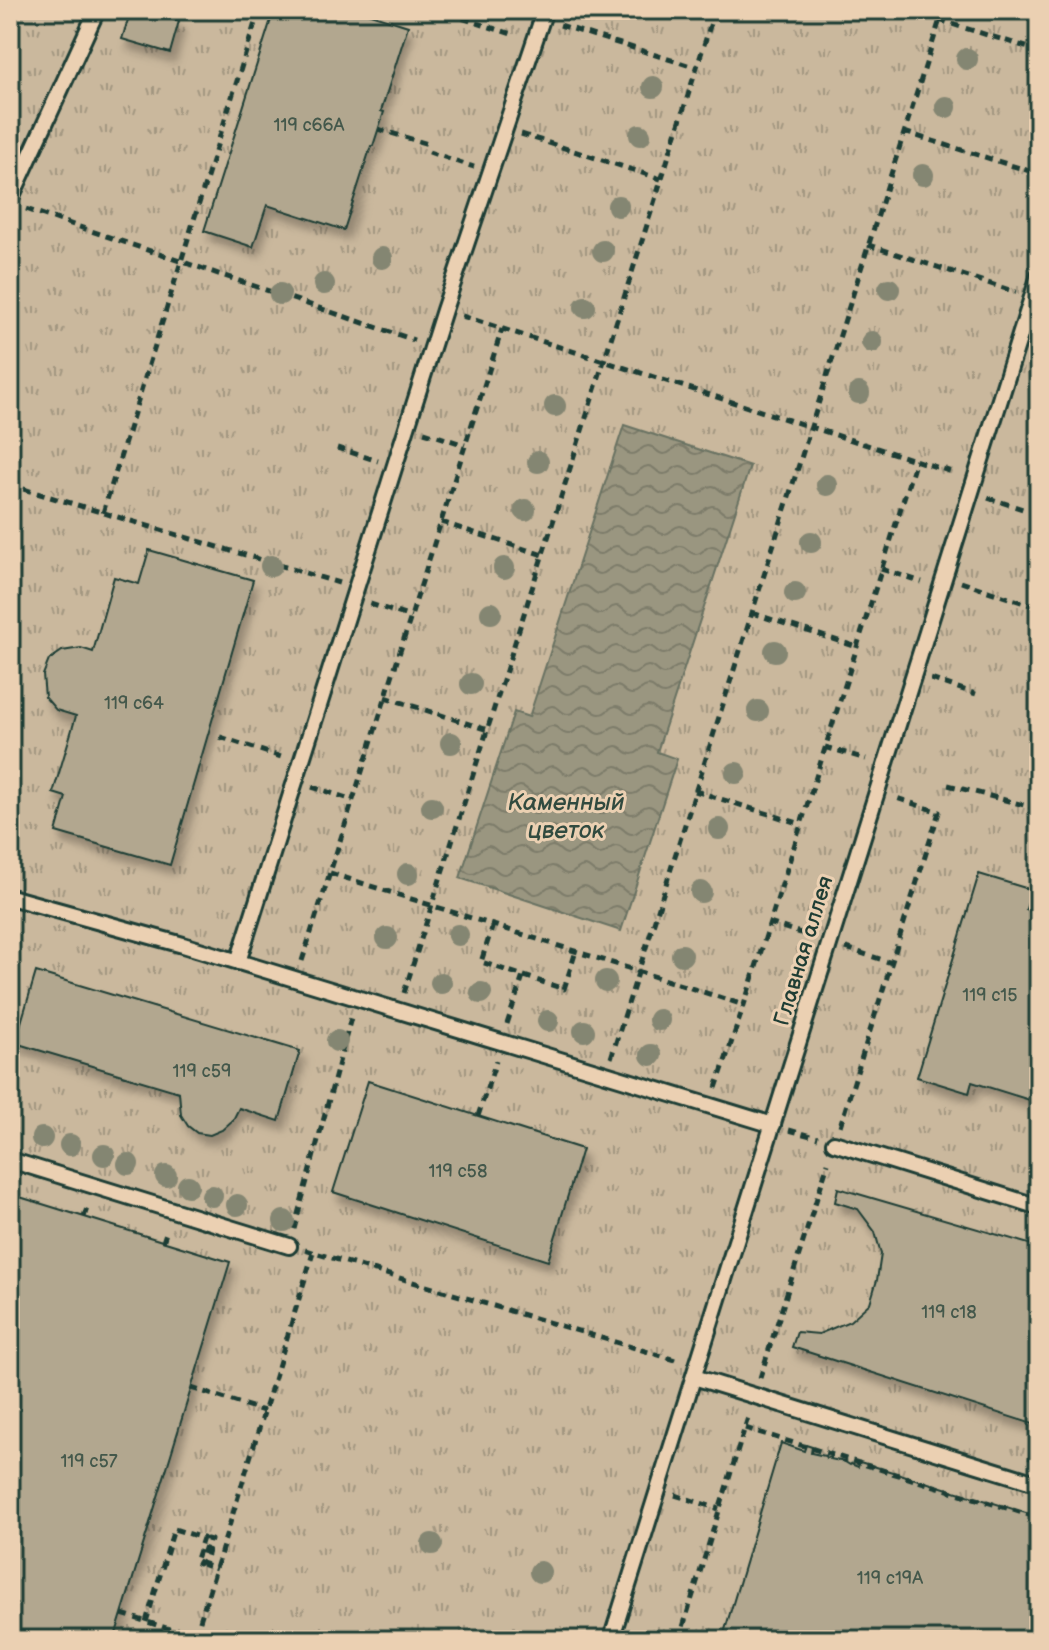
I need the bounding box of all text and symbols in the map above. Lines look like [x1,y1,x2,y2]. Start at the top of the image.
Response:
house number: 119 с66А [274,115,345,136]
house number: 119 с64 [104,693,164,714]
water label: Каменный цветок [508,788,625,845]
street label: Главная аллея [768,873,840,1029]
house number: 119 с15 [962,985,1018,1006]
house number: 119 с59 [173,1061,231,1082]
house number: 119 с58 [429,1161,487,1182]
house number: 119 с18 [921,1302,977,1323]
house number: 119 с57 [60,1451,118,1472]
house number: 119 с19А [857,1568,923,1589]

